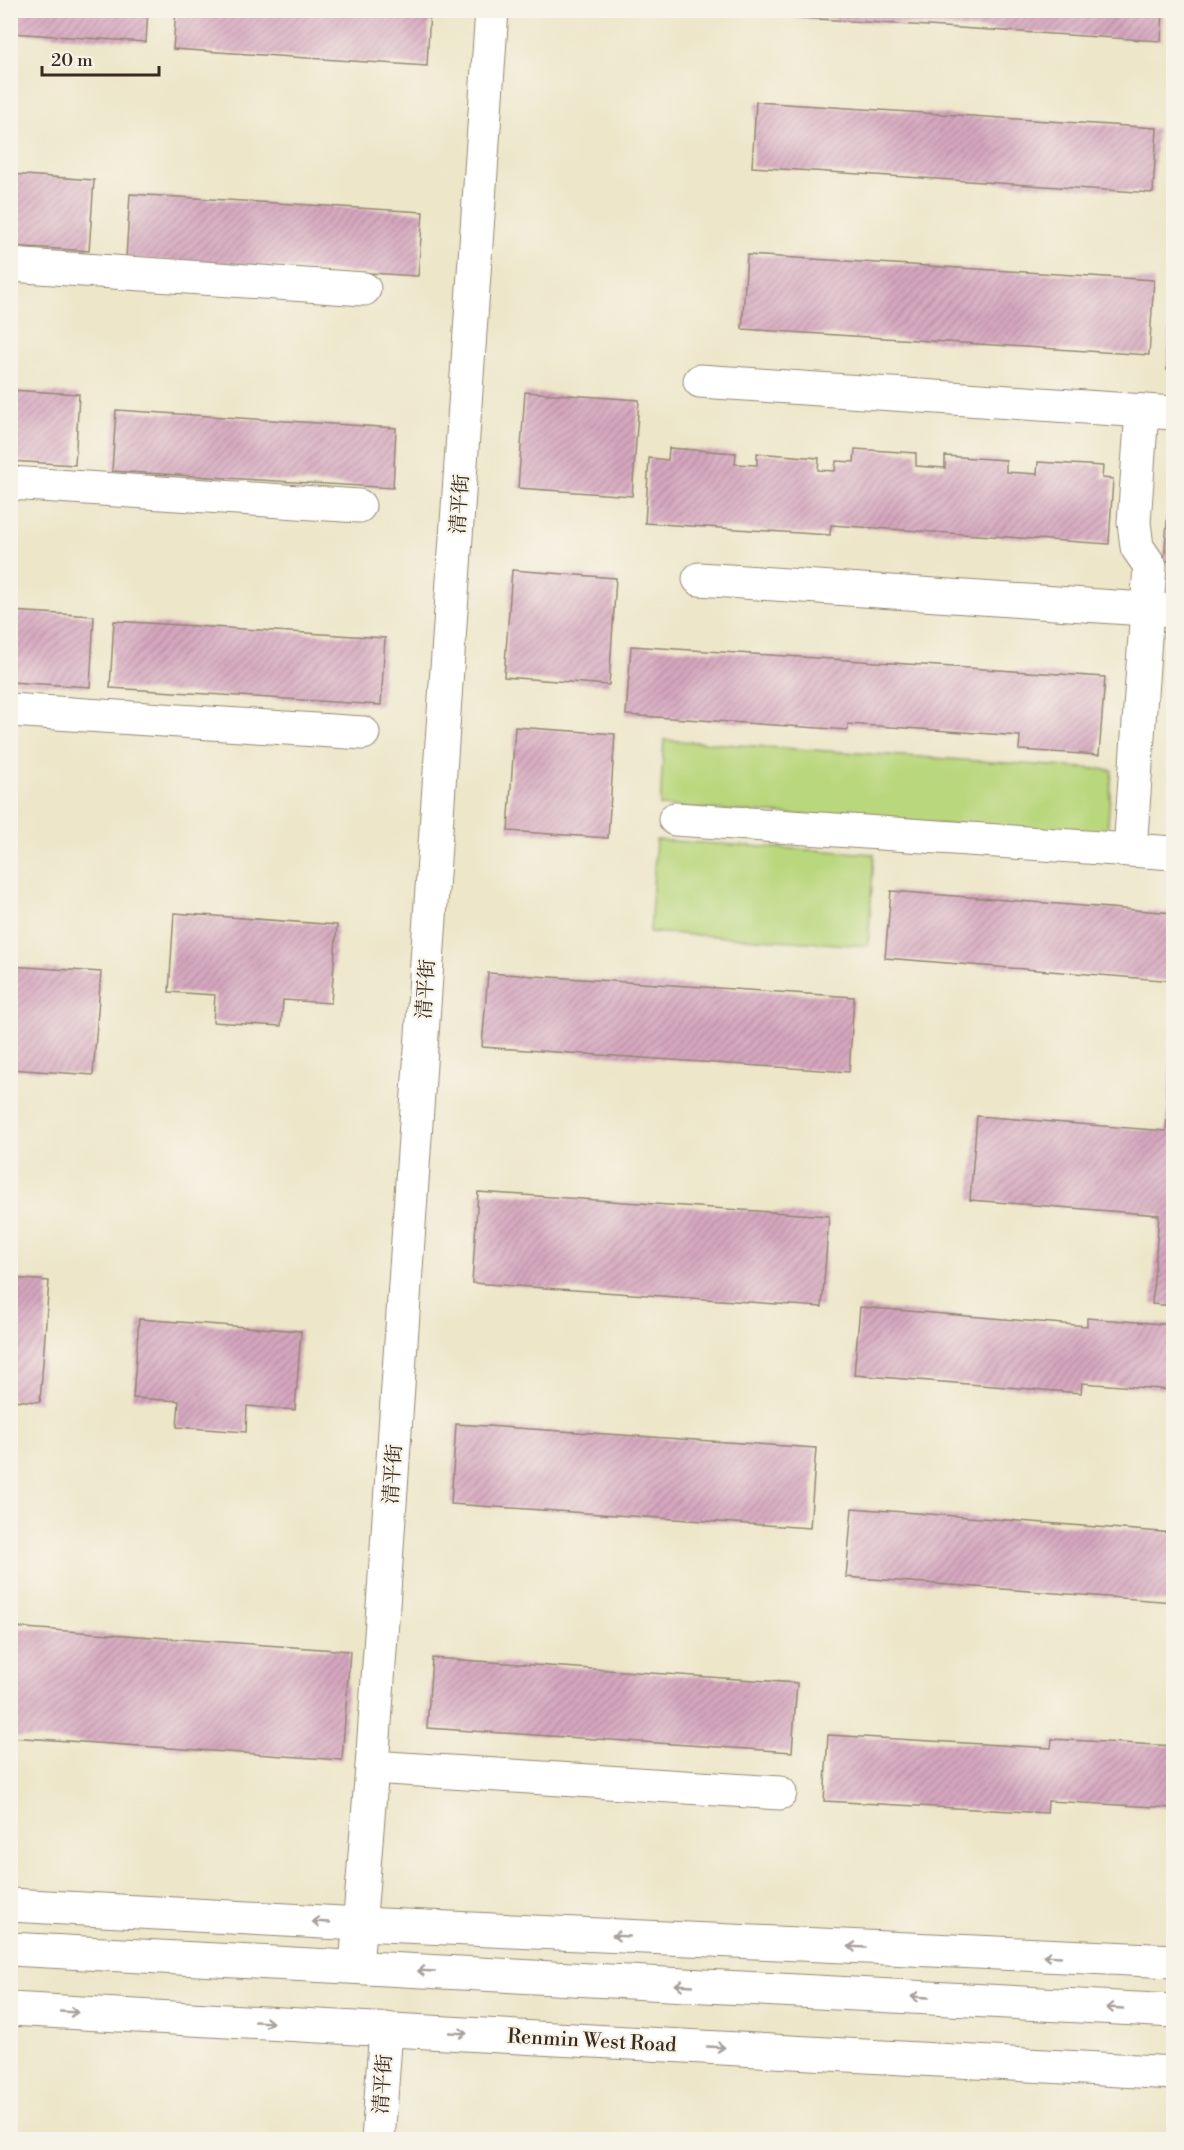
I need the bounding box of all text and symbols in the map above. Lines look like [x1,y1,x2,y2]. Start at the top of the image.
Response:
scale bar [42,39,159,77]
text: 20 m [51,49,93,72]
street label: 清平街 [446,473,475,535]
street label: 清平街 [412,958,441,1020]
street label: 清平街 [379,1443,408,1505]
one-way arrow [311,1916,331,1927]
one-way arrow [611,1930,631,1941]
one-way arrow [848,1941,868,1952]
one-way arrow [1043,1950,1063,1961]
one-way arrow [417,1965,437,1976]
one-way arrow [674,1979,694,1990]
one-way arrow [911,1992,931,2003]
one-way arrow [1106,2002,1126,2013]
one-way arrow [58,2006,78,2017]
one-way arrow [253,2017,273,2028]
street label: Renmin West Road [507,2025,678,2058]
one-way arrow [448,2027,468,2038]
one-way arrow [705,2042,725,2053]
street label: 清平街 [369,2053,398,2115]

